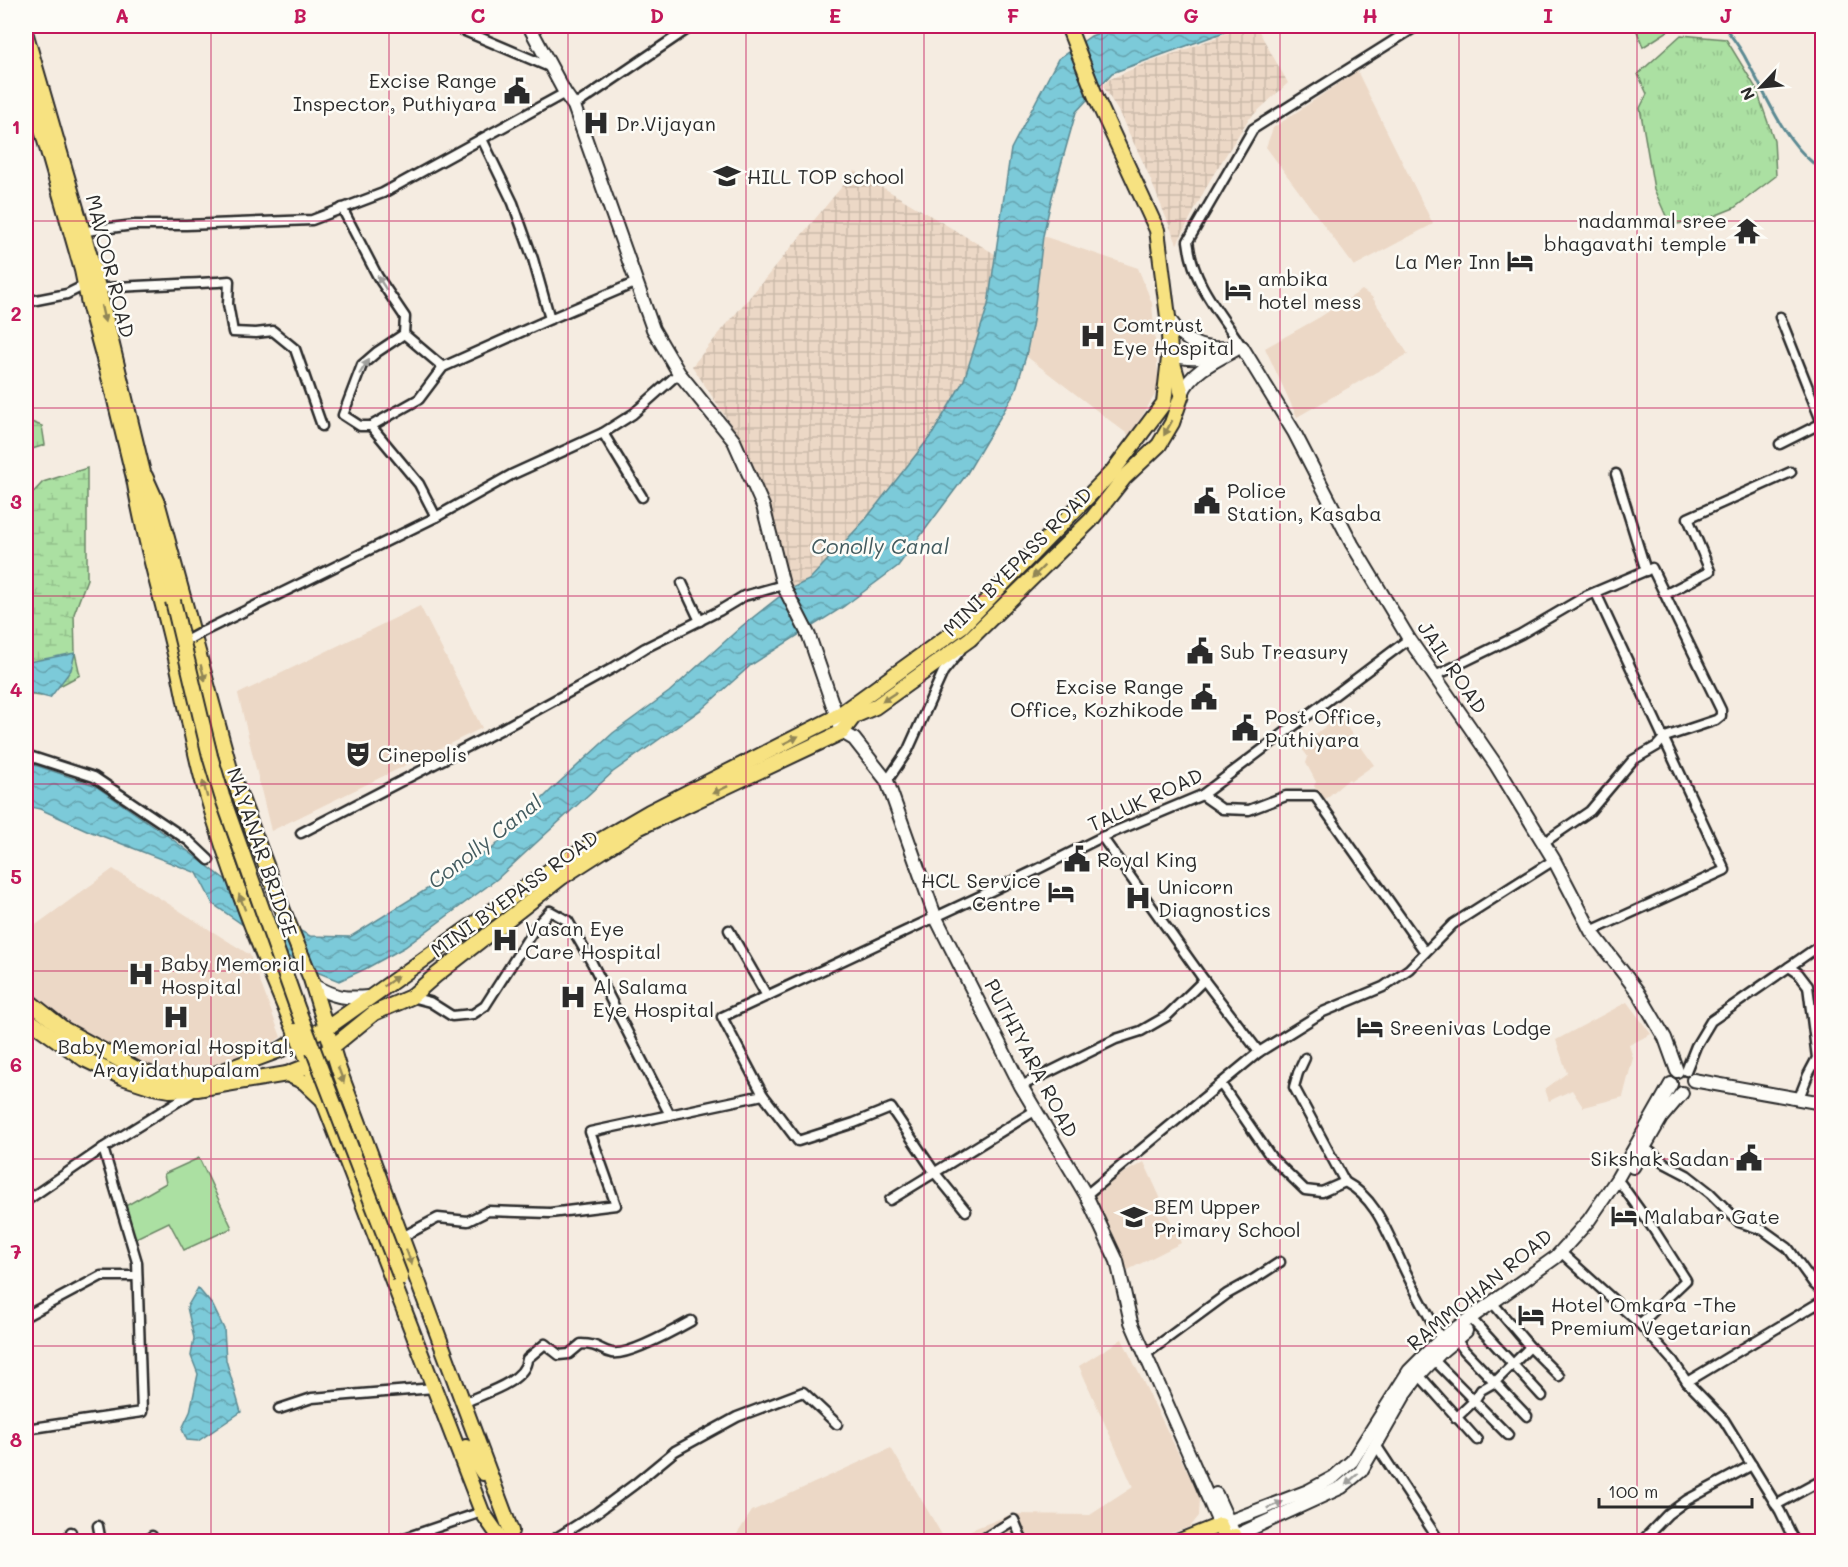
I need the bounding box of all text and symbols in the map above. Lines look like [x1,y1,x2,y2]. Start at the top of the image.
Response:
text: A [115,2,129,28]
text: B [293,2,307,28]
text: C [471,2,486,28]
text: D [650,2,664,28]
text: E [829,2,841,28]
text: F [1007,2,1020,28]
text: G [1183,2,1199,28]
text: H [1362,2,1378,28]
text: I [1543,2,1553,28]
text: J [1719,2,1733,28]
north arrow [1731,57,1791,117]
place label: Excise Range Inspector, Puthiyara [293,67,497,116]
public building icon: Excise Range Inspector, Puthiyara [502,76,532,106]
text: N [1735,84,1759,104]
hospital icon: Dr.Vijayan [581,108,611,138]
place label: Dr.Vijayan [616,110,716,136]
text: 1 [12,113,20,139]
school or university icon: HILL TOP school [712,161,742,191]
place label: HILL TOP school [747,163,905,189]
street label: MAVOOR ROAD [81,192,141,340]
place label: nadammal sree bhagavathi temple [1544,207,1727,256]
temple icon: nadammal sree bhagavathi temple [1732,216,1762,246]
hotel icon: La Mer Inn [1505,246,1535,276]
place label: La Mer Inn [1395,248,1500,274]
place label: ambika hotel mess [1258,265,1362,314]
one-way arrow [376,275,388,291]
hotel icon: ambika hotel mess [1223,275,1253,305]
text: 2 [10,300,22,326]
one-way arrow [99,304,108,323]
place label: Comtrust Eye Hospital [1113,311,1234,360]
hospital icon: Comtrust Eye Hospital [1078,321,1108,351]
one-way arrow [358,359,369,376]
one-way arrow [1163,420,1173,437]
place label: Police Station, Kasaba [1227,477,1382,526]
street label: MINI BYEPASS ROAD [937,481,1097,641]
public building icon: Police Station, Kasaba [1192,486,1222,516]
text: 3 [10,488,22,514]
water label: Conolly Canal [811,532,950,559]
one-way arrow [1030,565,1045,579]
street label: JAIL ROAD [1412,615,1494,719]
public building icon: Sub Treasury [1185,636,1215,666]
place label: Sub Treasury [1220,638,1349,664]
one-way arrow [199,664,208,682]
place label: Excise Range Office, Kozhikode [1010,673,1184,722]
text: 4 [10,676,23,702]
public building icon: Excise Range Office, Kozhikode [1189,682,1219,712]
one-way arrow [881,691,897,702]
place label: Post Office, Puthiyara [1265,703,1382,752]
public building icon: Post Office, Puthiyara [1230,713,1260,743]
one-way arrow [783,735,800,745]
theatre icon: Cinepolis [343,739,373,769]
place label: Cinepolis [378,741,467,767]
street label: TALUK ROAD [1083,761,1207,837]
street label: NAYANAR BRIDGE [222,764,304,940]
one-way arrow [200,780,209,798]
one-way arrow [711,785,728,794]
water label: Conolly Canal [421,787,547,894]
street label: MINI BYEPASS ROAD [425,823,603,963]
public building icon: Royal King [1062,844,1092,874]
place label: Royal King [1097,846,1197,872]
text: 5 [10,863,22,889]
place label: HCL Service Centre [921,867,1041,916]
place label: Unicorn Diagnostics [1158,873,1271,922]
hotel icon: HCL Service Centre [1046,877,1076,907]
hospital icon: Unicorn Diagnostics [1123,883,1153,913]
one-way arrow [236,893,246,911]
place label: Vasan Eye Care Hospital [525,915,661,964]
hospital icon: Vasan Eye Care Hospital [490,925,520,955]
place label: Baby Memorial Hospital [161,950,305,999]
hospital icon: Baby Memorial Hospital [126,959,156,989]
place label: Al Salama Eye Hospital [593,973,714,1022]
street label: PUTHIYARA ROAD [979,974,1085,1142]
one-way arrow [383,975,399,987]
hospital icon: Al Salama Eye Hospital [558,982,588,1012]
hospital icon: Baby Memorial Hospital, Arayidathupalam [161,1002,191,1032]
hotel icon: Sreenivas Lodge [1355,1012,1385,1042]
place label: Sreenivas Lodge [1390,1014,1551,1040]
place label: Baby Memorial Hospital, Arayidathupalam [57,1033,295,1082]
text: 6 [10,1051,22,1077]
one-way arrow [337,1066,347,1084]
public building icon: Sikshak Sadan [1734,1143,1764,1173]
place label: Sikshak Sadan [1591,1145,1729,1171]
place label: BEM Upper Primary School [1154,1193,1301,1242]
hotel icon: Malabar Gate [1609,1201,1639,1231]
school or university icon: BEM Upper Primary School [1119,1202,1149,1232]
place label: Malabar Gate [1644,1203,1780,1229]
street label: RAMMOHAN ROAD [1401,1222,1557,1356]
text: 7 [10,1238,22,1264]
one-way arrow [405,1249,415,1267]
place label: Hotel Omkara -The Premium Vegetarian [1551,1291,1751,1340]
hotel icon: Hotel Omkara -The Premium Vegetarian [1516,1300,1546,1330]
text: 8 [10,1426,22,1452]
scale bar [1599,1471,1752,1509]
one-way arrow [1345,1472,1360,1485]
text: 100 m [1608,1479,1658,1503]
one-way arrow [1266,1500,1284,1510]

